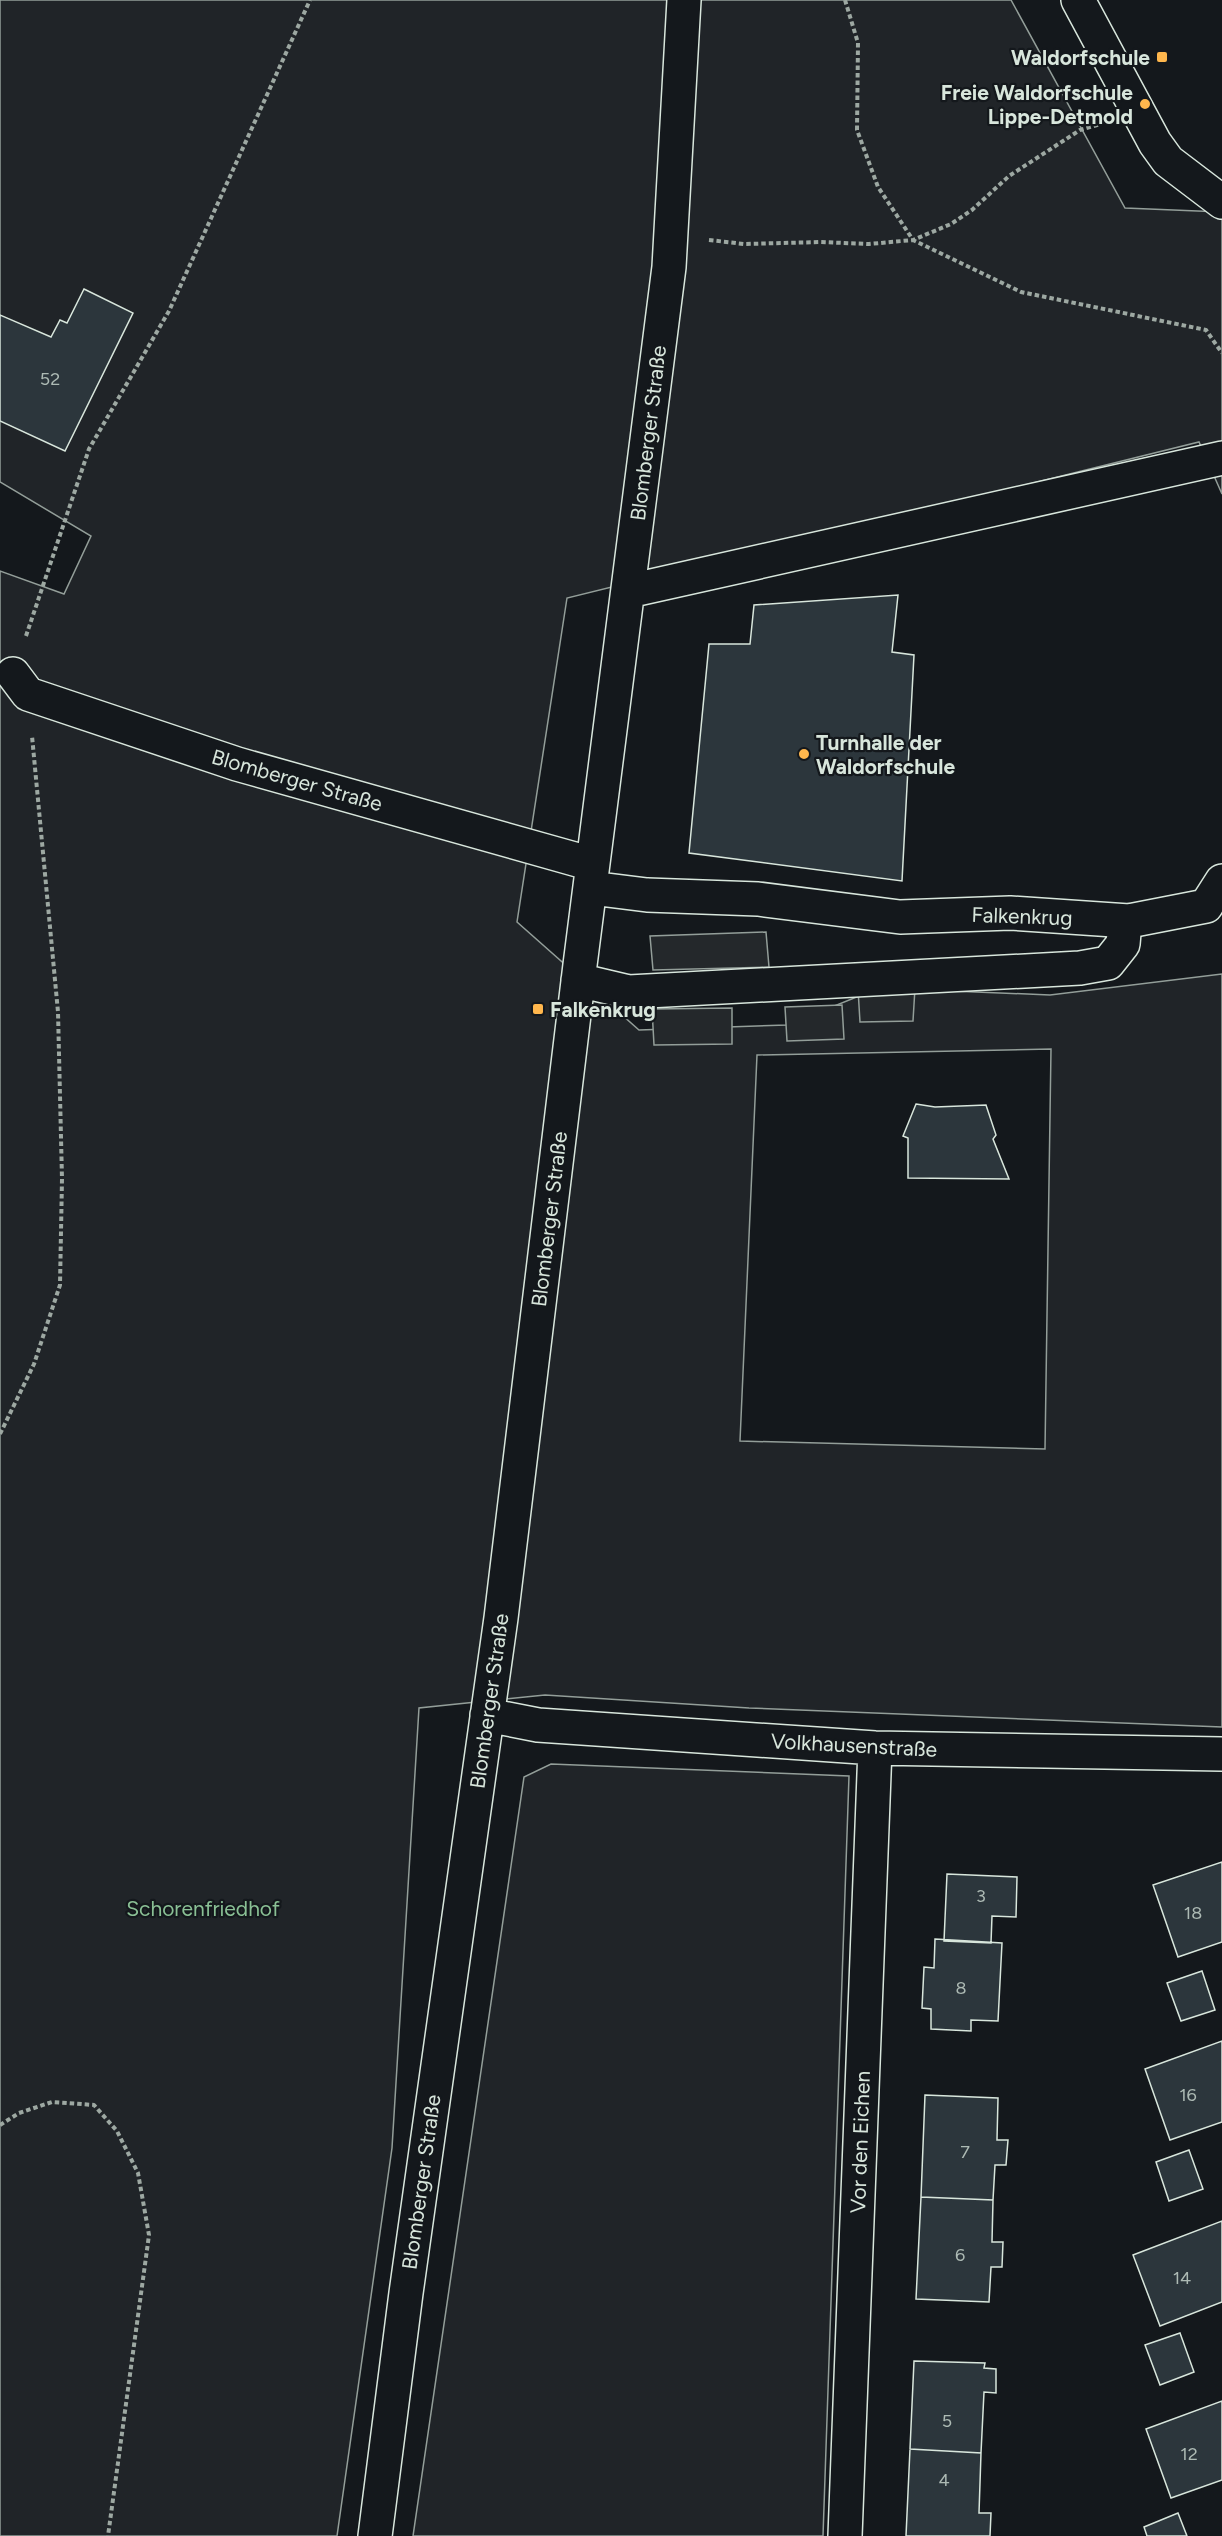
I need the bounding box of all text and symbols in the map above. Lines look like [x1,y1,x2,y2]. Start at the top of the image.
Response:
place label: Waldorfschule [1011,45,1150,70]
marker: Waldorfschule [1155,50,1169,64]
place label: Freie Waldorfschule Lippe-Detmold [941,80,1133,129]
marker: Freie Waldorfschule Lippe-Detmold [1138,97,1152,111]
street label: Blomberger Straße [625,344,671,522]
house number: 52 [40,368,60,390]
place label: Turnhalle der Waldorfschule [816,730,955,779]
street label: Blomberger Straße [209,744,385,816]
marker: Turnhalle der Waldorfschule [797,747,811,761]
street label: Falkenkrug [971,902,1073,930]
place label: Falkenkrug [550,997,656,1022]
marker: Falkenkrug [531,1002,545,1016]
street label: Blomberger Straße [526,1130,572,1308]
street label: Blomberger Straße [464,1612,514,1790]
street label: Volkhausenstraße [770,1728,938,1762]
house number: 3 [976,1885,986,1907]
park label: Schorenfriedhof [126,1896,280,1921]
house number: 18 [1184,1902,1202,1924]
house number: 8 [955,1977,967,1999]
street label: Vor den Eichen [845,2070,875,2214]
house number: 16 [1179,2084,1197,2106]
street label: Blomberger Straße [396,2093,446,2271]
house number: 7 [960,2141,970,2163]
house number: 6 [955,2244,965,2266]
house number: 14 [1173,2267,1191,2289]
house number: 5 [942,2410,952,2432]
house number: 12 [1180,2443,1198,2465]
house number: 4 [938,2469,950,2491]

